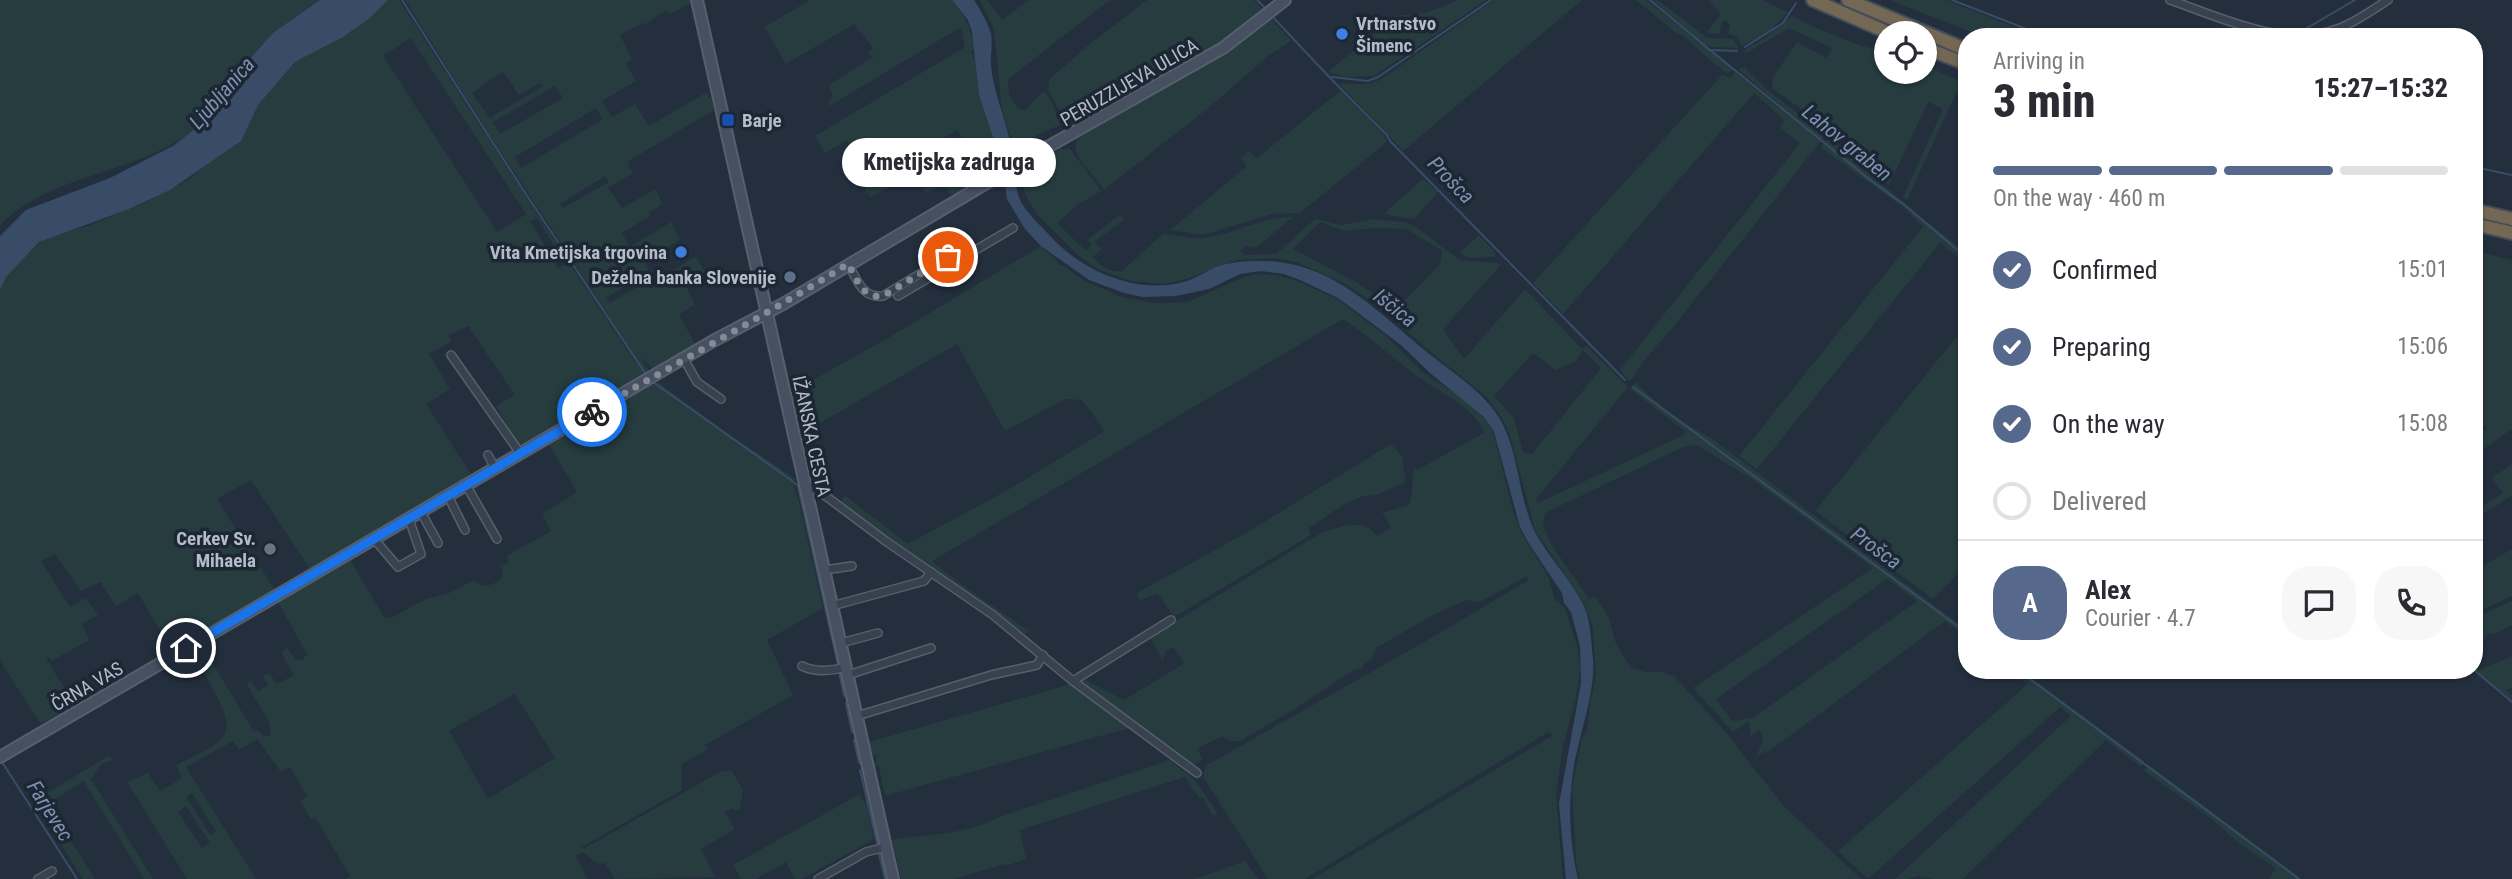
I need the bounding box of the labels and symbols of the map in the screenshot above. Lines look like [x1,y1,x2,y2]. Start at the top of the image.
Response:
place label: Vrtnarstvo Šimenc [1356,12,1436,57]
marker: Vrtnarstvo Šimenc [1334,26,1350,42]
street label: PERUZZIJEVA ULICA [1056,34,1202,131]
water label: Ljubljanica [184,52,260,134]
water label: Lahov graben [1798,100,1896,186]
place label: Barje [742,109,782,132]
marker: Barje [720,112,736,128]
callout: Kmetijska zadruga [841,138,1055,187]
water label: Prošca [1423,152,1479,208]
pin [918,227,978,287]
place label: Vita Kmetijska trgovina [490,241,667,264]
marker: Vita Kmetijska trgovina [673,244,689,260]
place label: Deželna banka Slovenije [591,266,776,289]
marker: Deželna banka Slovenije [782,269,798,285]
water label: Iščica [1369,284,1421,332]
street label: IŽANSKA CESTA [787,373,836,499]
courier [557,377,627,447]
water label: Prošca [1846,522,1906,574]
place label: Cerkev Sv. Mihaela [176,527,256,572]
marker: Cerkev Sv. Mihaela [262,541,278,557]
pin [156,618,216,678]
street label: ČRNA VAS [47,657,127,716]
water label: Farjevec [22,776,78,846]

